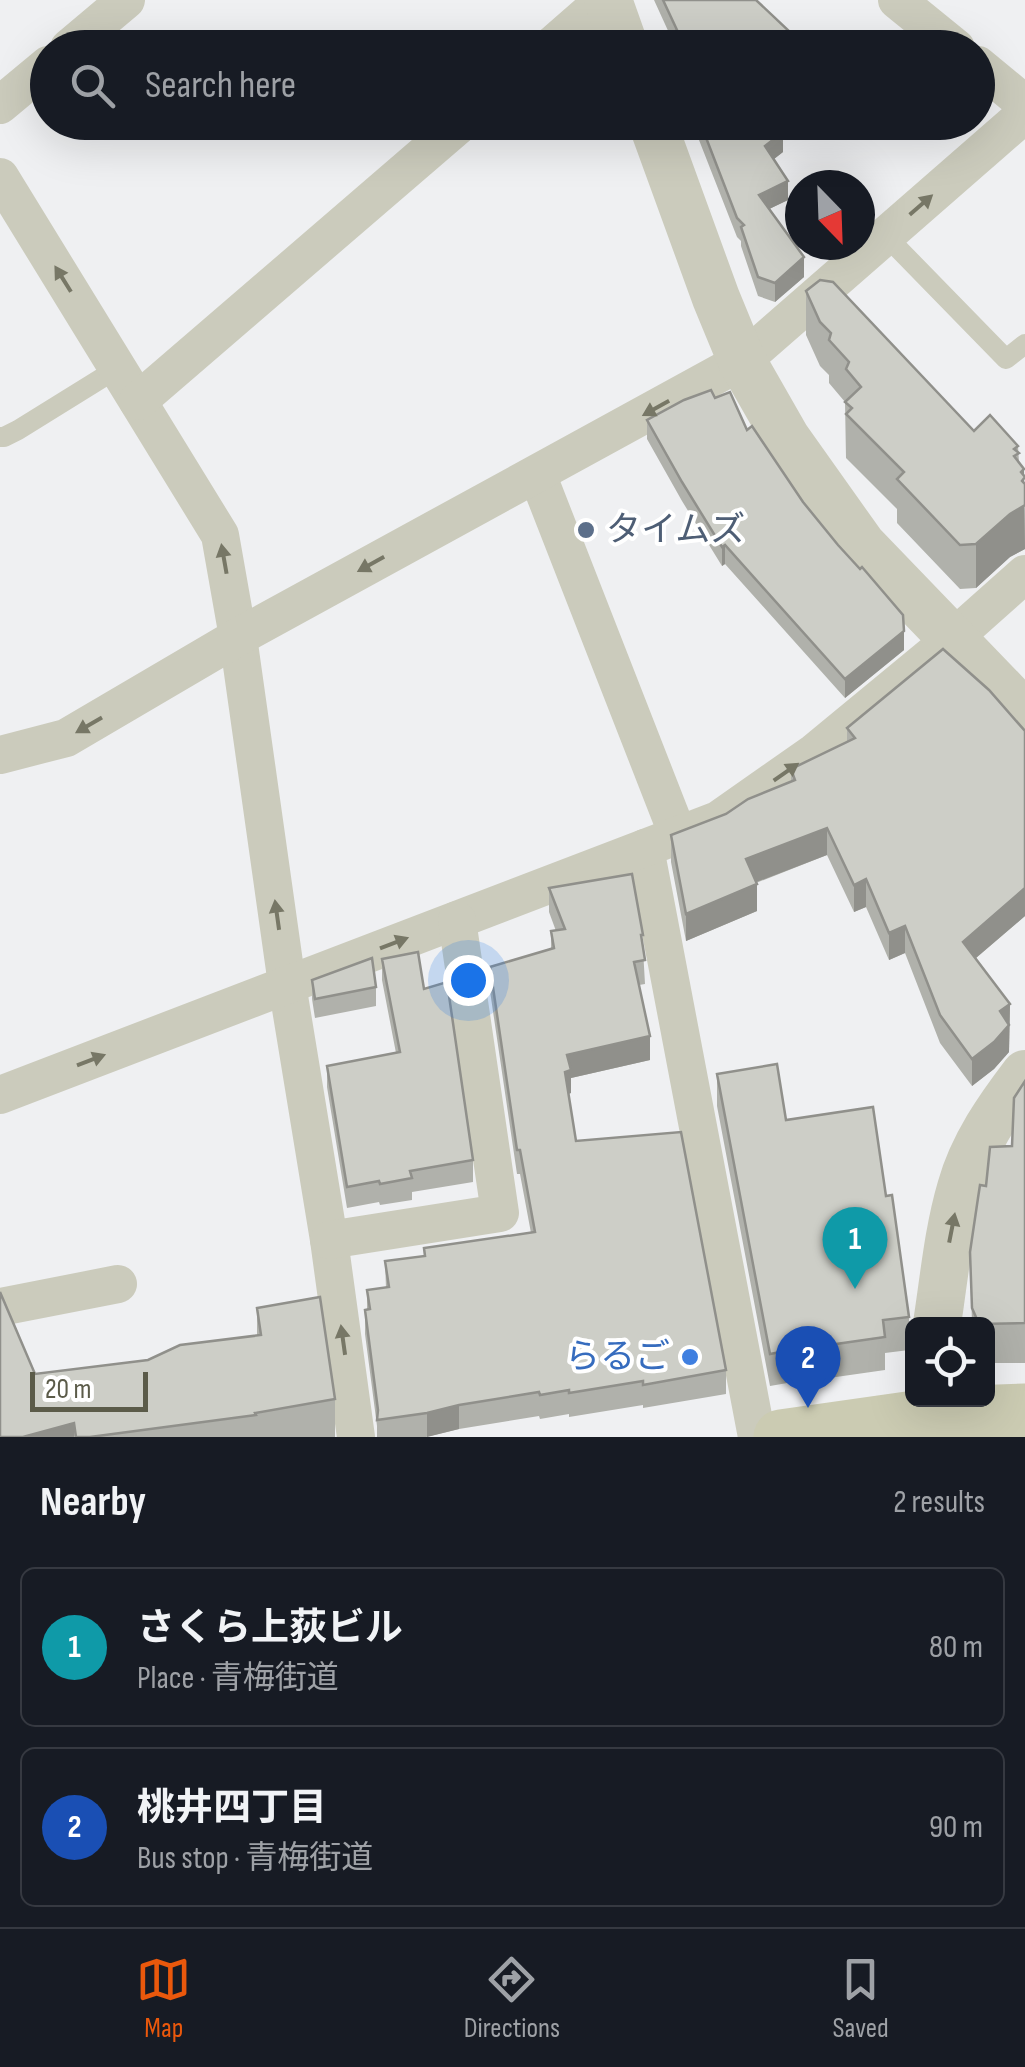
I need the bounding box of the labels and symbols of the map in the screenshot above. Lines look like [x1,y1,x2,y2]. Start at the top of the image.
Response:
north arrow [785,170,875,260]
one-way arrow [908,195,933,217]
one-way arrow [55,265,72,293]
one-way arrow [642,400,671,417]
place label: タイムズ [606,509,745,552]
marker: タイムズ [575,519,597,541]
one-way arrow [216,543,231,575]
one-way arrow [357,556,386,573]
one-way arrow [74,716,103,733]
one-way arrow [773,763,800,782]
one-way arrow [269,899,285,931]
one-way arrow [380,935,410,951]
your location [443,955,494,1006]
one-way arrow [76,1052,106,1067]
pin: 1 [822,1206,888,1289]
one-way arrow [945,1212,961,1243]
one-way arrow [334,1324,350,1356]
pin: 2 [776,1326,840,1408]
place label: らるご [565,1336,670,1379]
marker: らるご [679,1346,701,1368]
scale bar [30,1367,148,1412]

